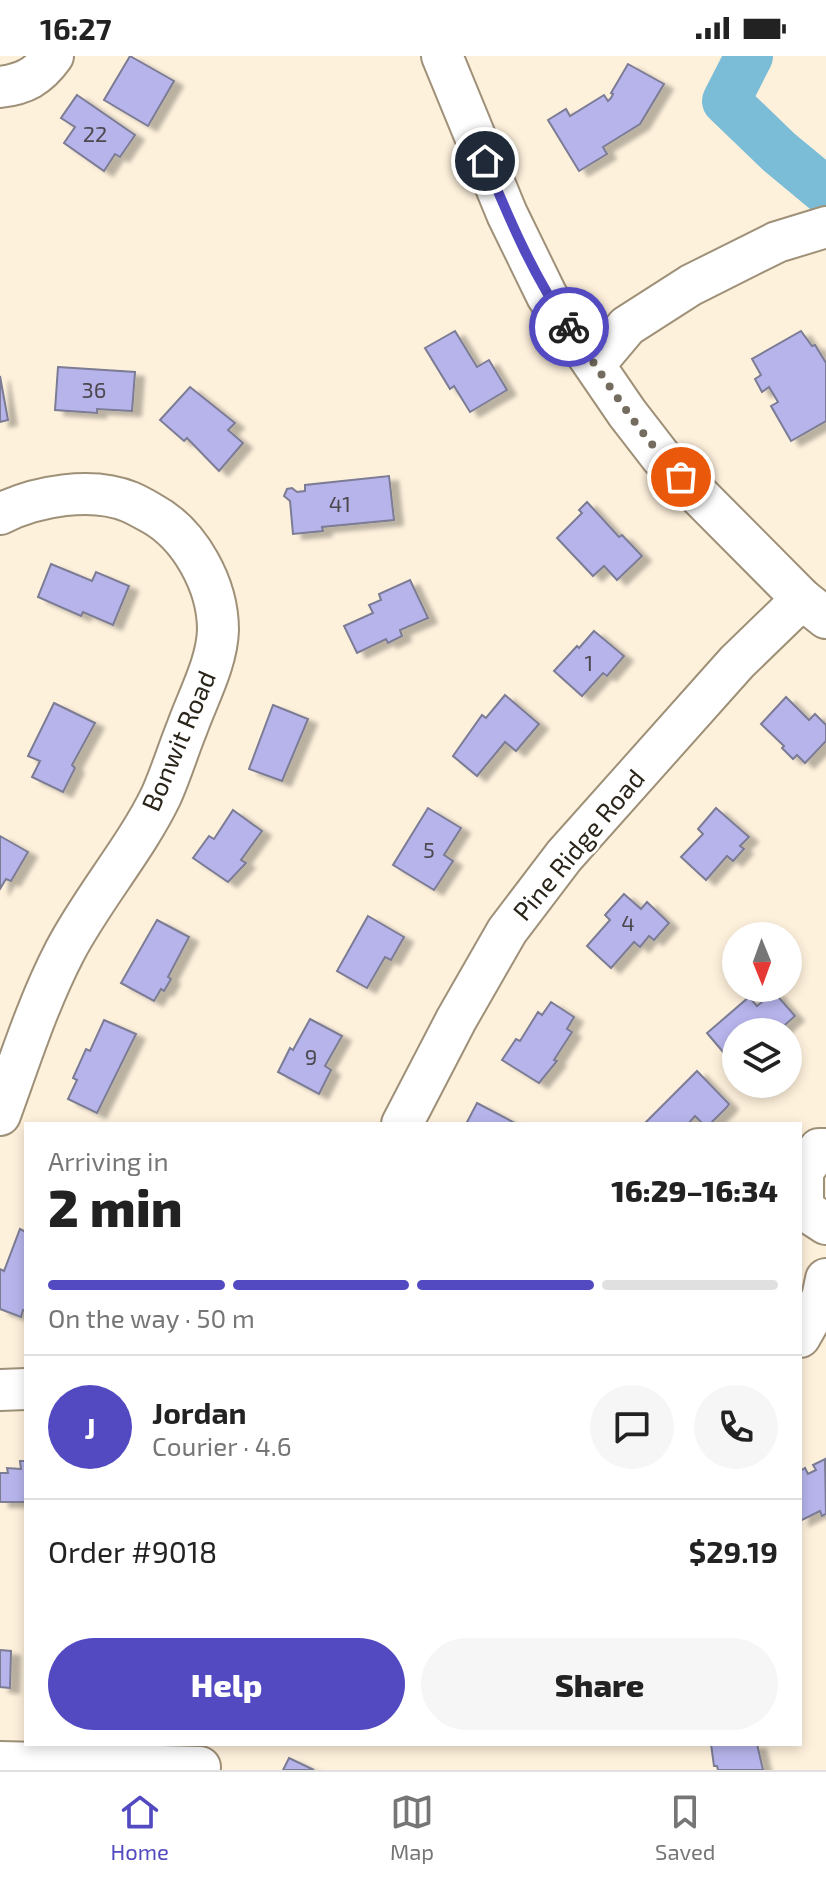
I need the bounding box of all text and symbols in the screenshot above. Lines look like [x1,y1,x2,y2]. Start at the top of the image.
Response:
text: 16:27 [40,10,112,46]
house number: 22 [83,120,107,146]
pin [451,127,519,195]
icon: home [463,139,507,183]
courier [529,287,609,367]
icon: bike [547,305,591,349]
house number: 36 [82,376,106,402]
pin [647,443,715,511]
icon: bag [659,455,703,499]
house number: 41 [329,490,351,516]
house number: 1 [585,649,593,675]
street label: Bonwit Road [134,666,221,815]
street label: Pine Ridge Road [506,762,650,926]
house number: 5 [423,836,435,862]
house number: 4 [621,909,635,935]
north arrow [722,922,802,1002]
map controls [722,922,802,1098]
button: layers [722,1018,802,1098]
house number: 9 [305,1043,317,1069]
text: Arriving in [48,1145,169,1176]
text: 16:29–16:34 [611,1172,778,1208]
text: 2 min [48,1175,183,1237]
text: On the way · 50 m [48,1302,255,1333]
button: chat [590,1385,674,1469]
button: phone [694,1385,778,1469]
text: Jordan [152,1394,247,1430]
text: J [84,1409,96,1445]
text: Courier · 4.6 [152,1430,292,1461]
text: Order #9018 [48,1533,217,1569]
text: $29.19 [689,1533,778,1569]
button: Help [48,1638,405,1730]
button: Share [421,1638,778,1730]
tab: Home [111,1790,169,1864]
tab: Map [390,1790,434,1864]
tab: Saved [655,1790,715,1864]

